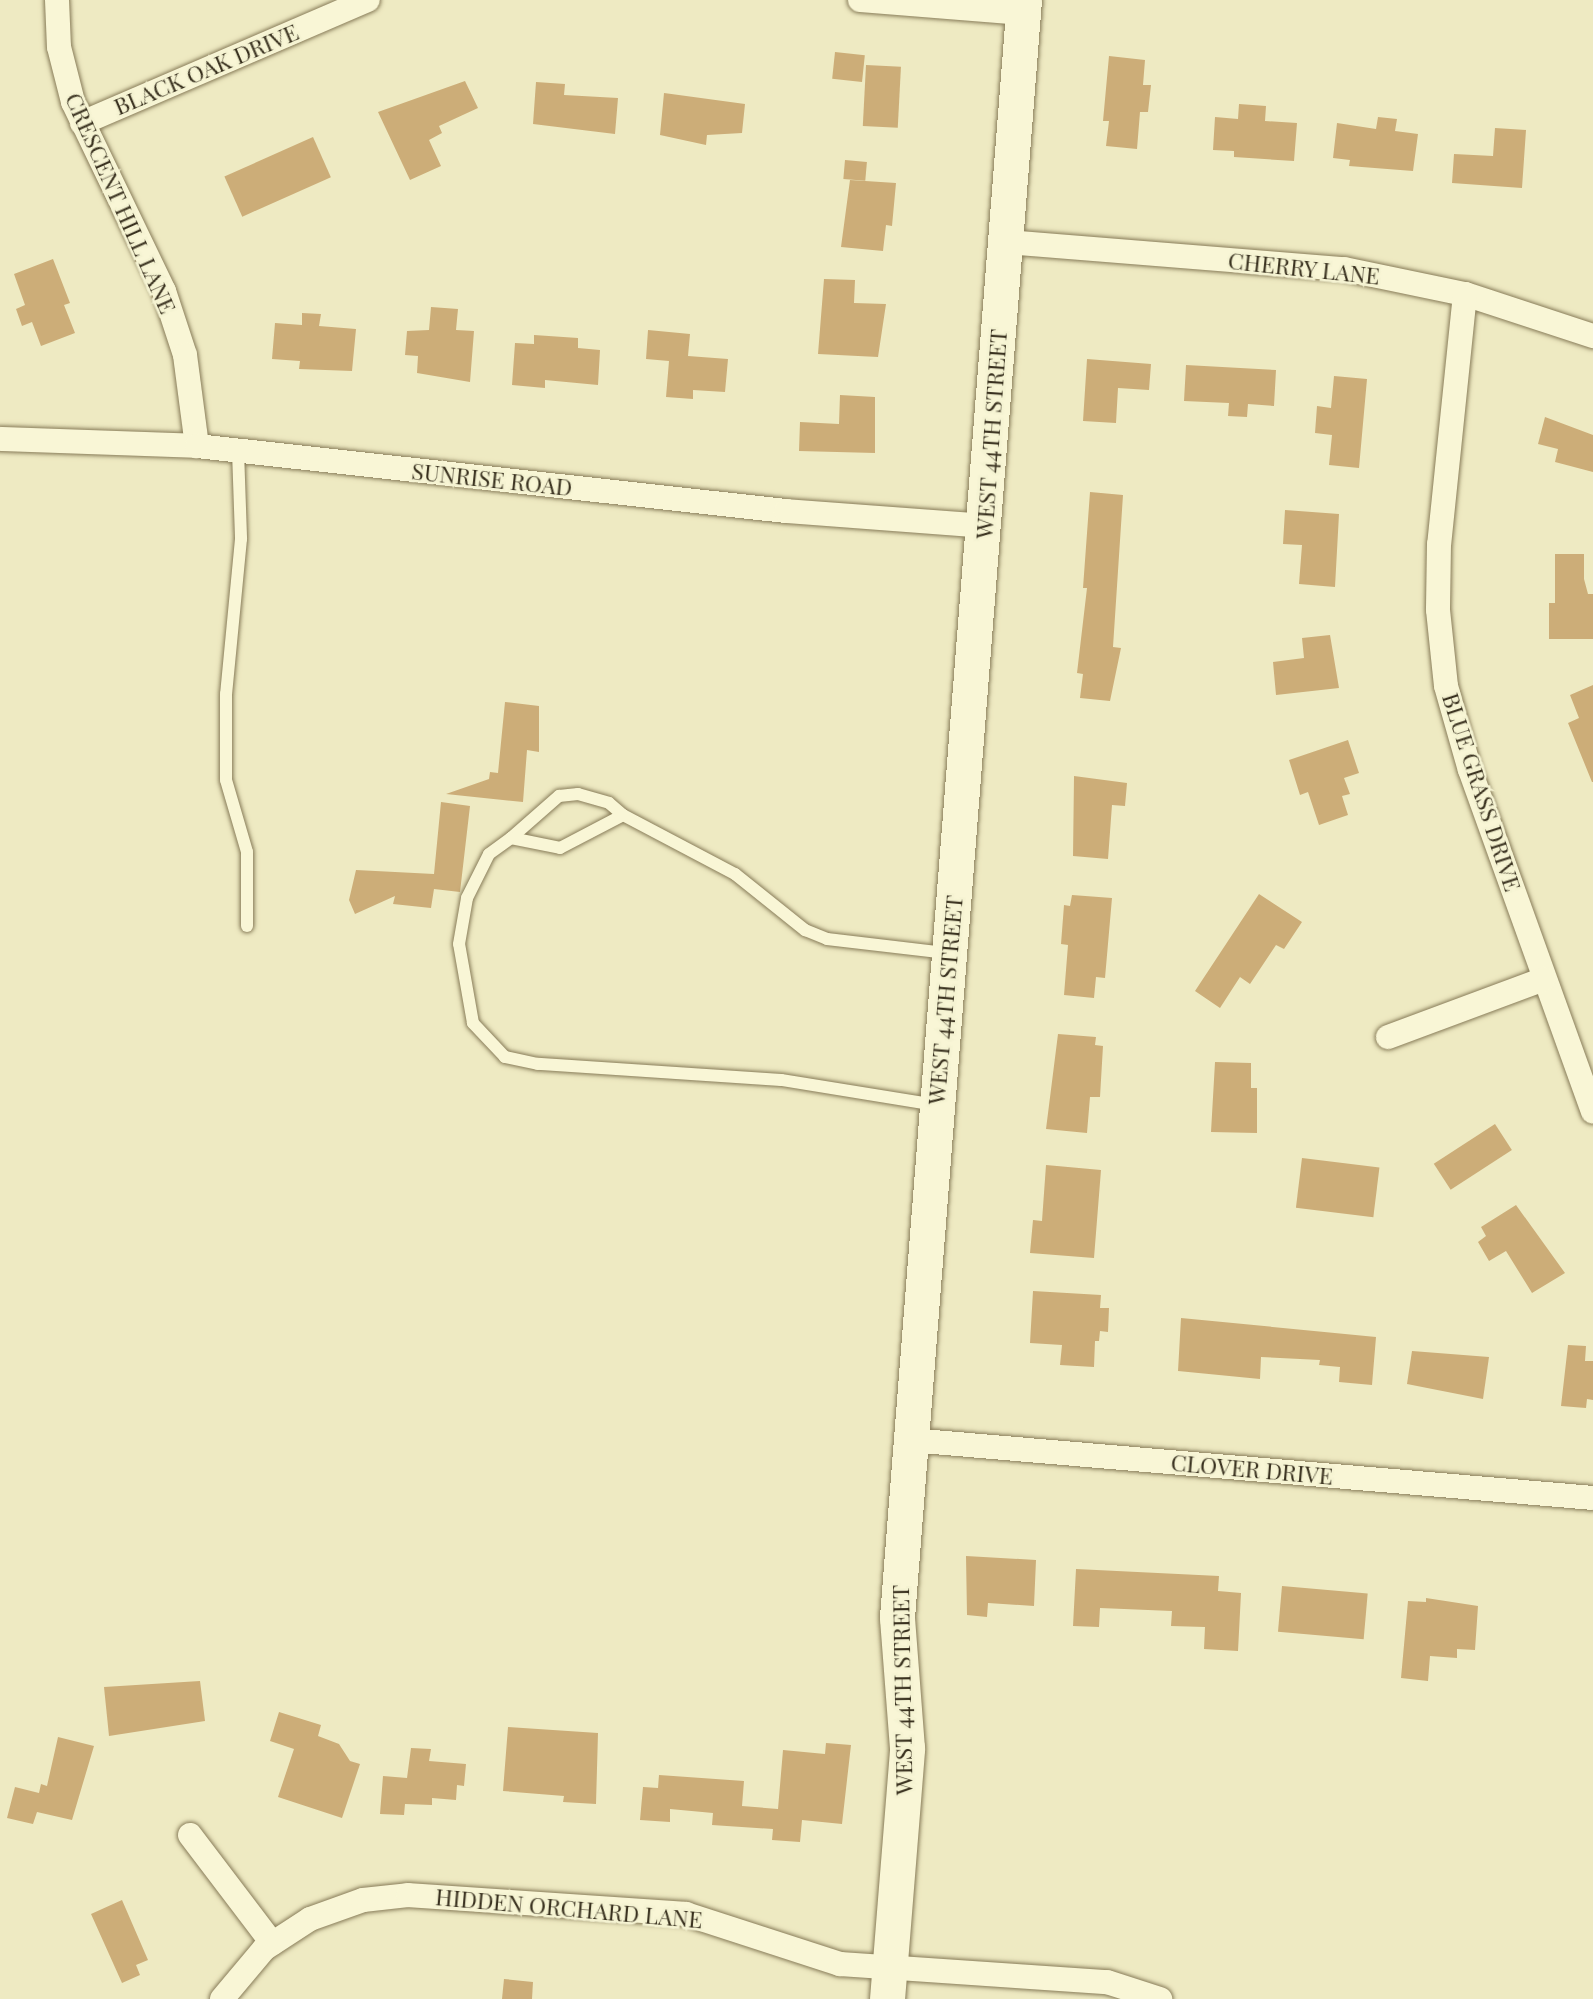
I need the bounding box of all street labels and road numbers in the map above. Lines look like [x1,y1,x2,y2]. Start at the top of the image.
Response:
street label: BLACK OAK DRIVE [110,18,302,120]
street label: CRESCENT HILL LANE [60,88,182,318]
street label: CHERRY LANE [1226,246,1382,290]
street label: WEST 44TH STREET [970,328,1012,540]
street label: SUNRISE ROAD [410,457,574,501]
street label: BLUE GRASS DRIVE [1437,689,1527,895]
street label: WEST 44TH STREET [922,894,968,1106]
street label: CLOVER DRIVE [1170,1448,1334,1490]
street label: WEST 44TH STREET [886,1584,918,1796]
street label: HIDDEN ORCHARD LANE [434,1883,704,1933]

